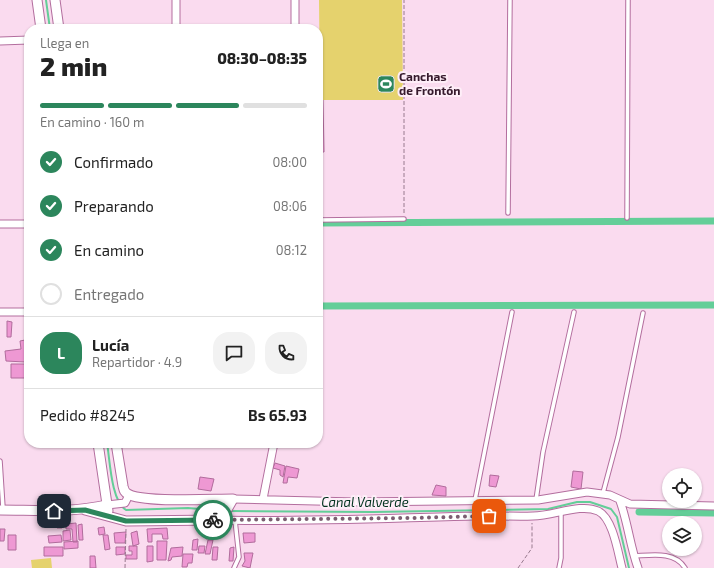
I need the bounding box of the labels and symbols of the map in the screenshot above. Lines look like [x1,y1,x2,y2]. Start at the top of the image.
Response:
place label: Canchas de Frontón [399,69,461,97]
sports icon: Canchas de Frontón [376,74,396,94]
pin [37,494,71,528]
water label: Canal Valverde [321,494,409,510]
pin [472,499,506,533]
courier [193,500,233,540]

